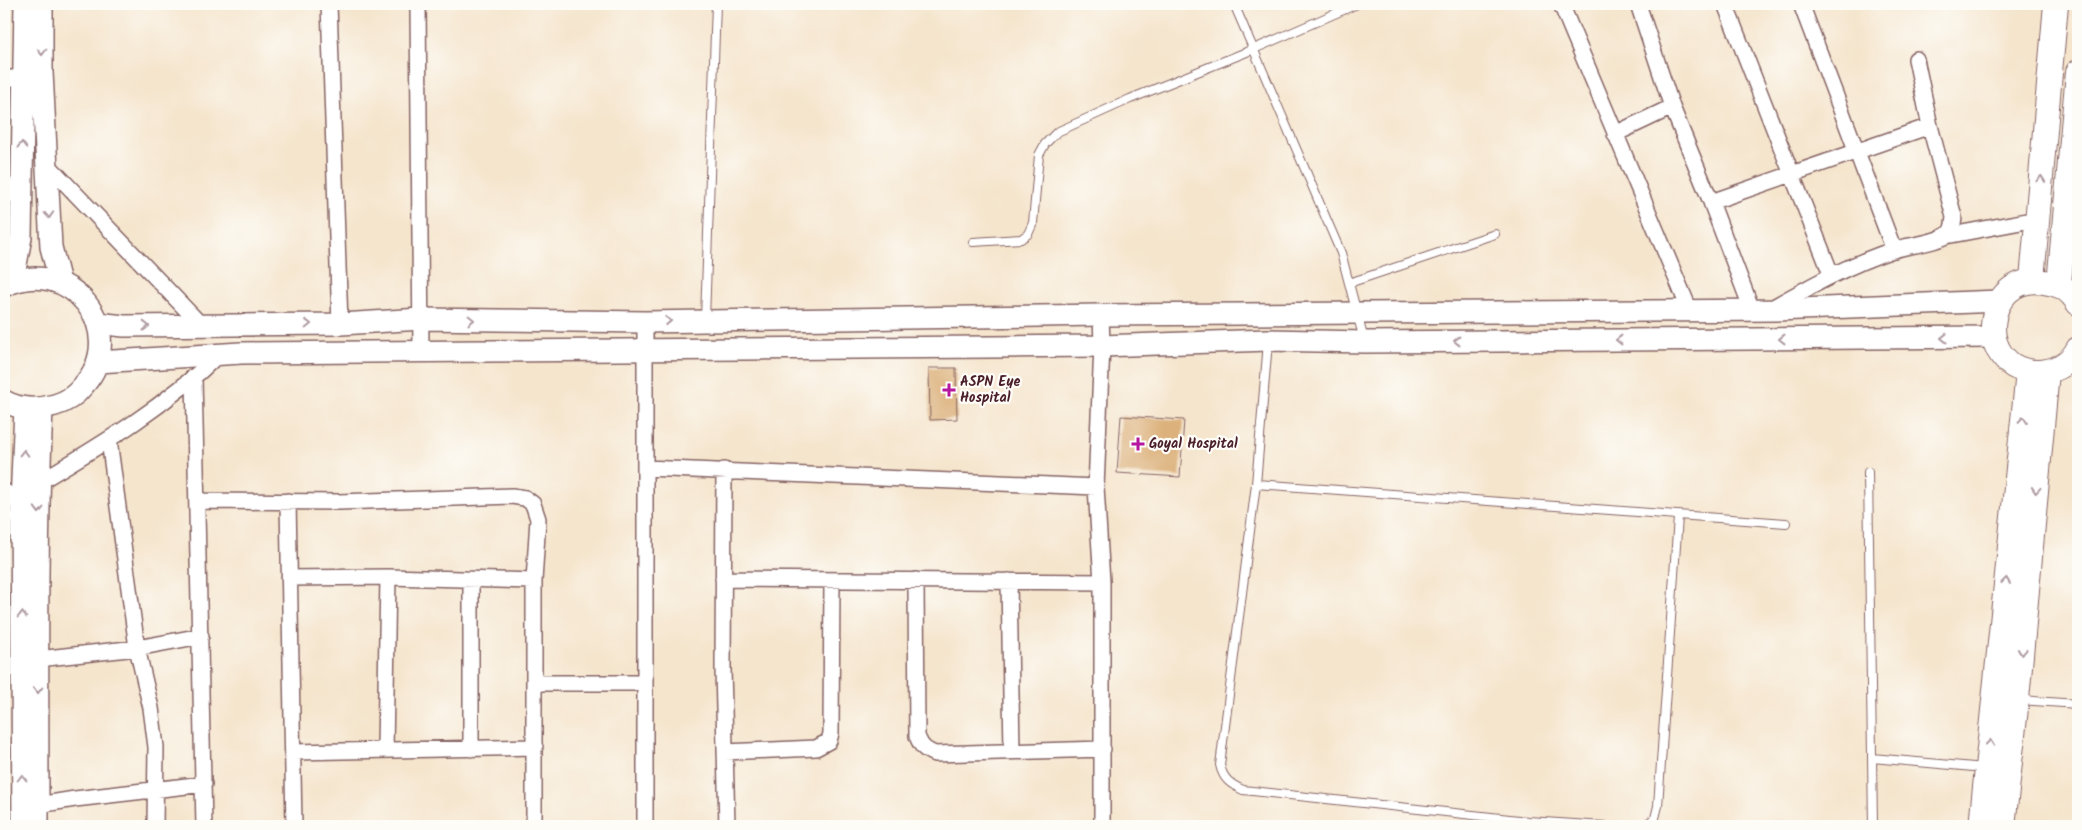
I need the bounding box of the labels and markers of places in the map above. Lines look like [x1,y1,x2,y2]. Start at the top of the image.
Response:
place label: ASPN Eye Hospital [960,371,1020,409]
marker: ASPN Eye Hospital [942,383,956,397]
place label: Goyal Hospital [1149,433,1238,455]
marker: Goyal Hospital [1131,437,1145,451]

